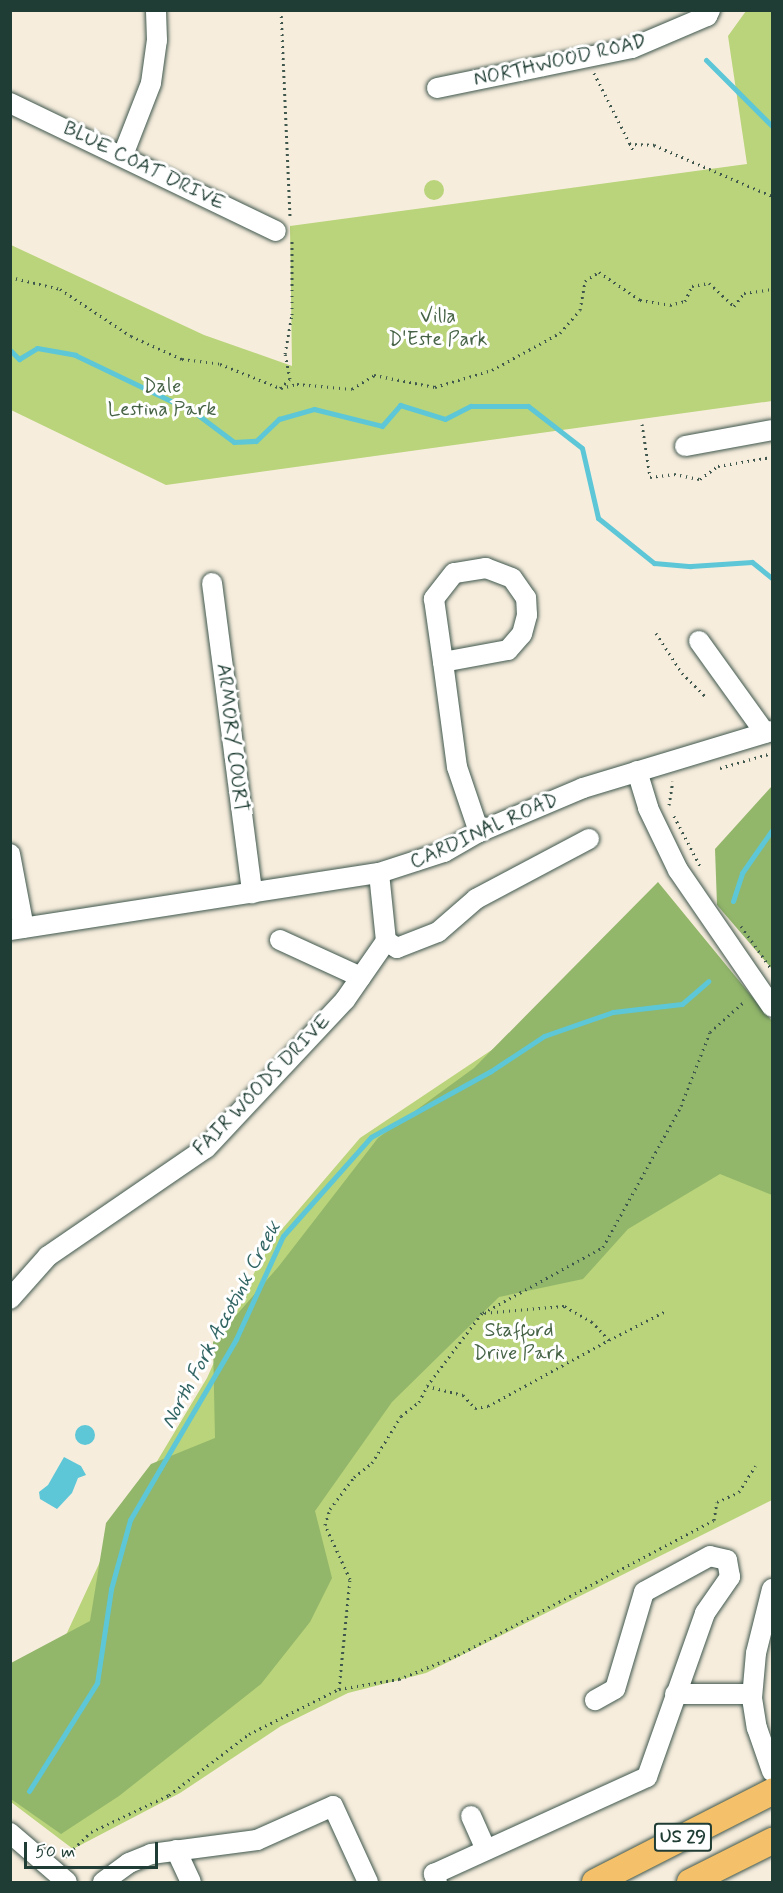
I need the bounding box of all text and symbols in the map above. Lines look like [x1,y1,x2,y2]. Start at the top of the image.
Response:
street label: NORTHWOOD ROAD [471,29,649,93]
street label: BLUE COAT DRIVE [58,116,230,216]
park label: Villa D'Este Park [389,304,487,351]
park label: Dale Lestina Park [109,375,215,422]
street label: ARMORY COURT [211,661,253,815]
street label: CARDINAL ROAD [407,788,561,874]
street label: FAIR WOODS DRIVE [187,1008,337,1162]
water label: North Fork Accotink Creek [156,1217,286,1433]
park label: Stafford Drive Park [474,1319,564,1366]
road number: US 29 [653,1822,713,1852]
scale bar [27,1830,160,1868]
text: 50 m [35,1840,75,1864]

